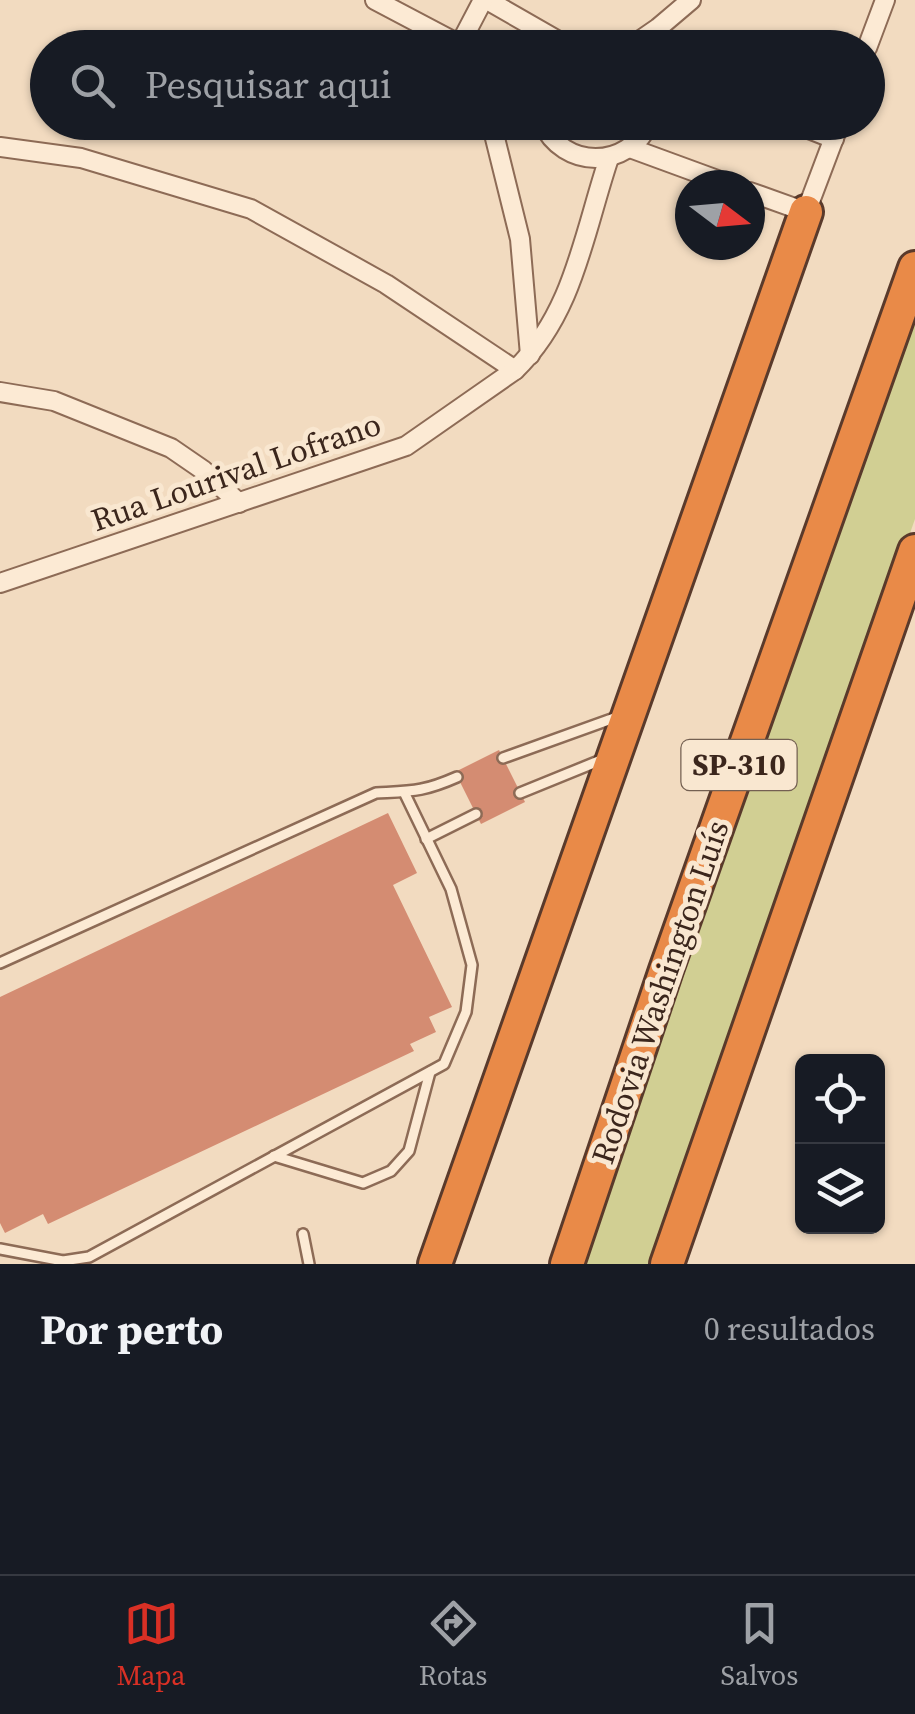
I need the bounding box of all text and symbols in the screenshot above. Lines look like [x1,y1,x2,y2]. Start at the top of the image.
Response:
search box [30,30,885,140]
icon: search [65,58,120,113]
text: Pesquisar aqui [145,59,392,111]
north arrow [675,170,765,260]
street label: Rua Lourival Lofrano [85,402,387,542]
road number: SP-310 [682,740,796,790]
street label: Rodovia Washington Luís [580,814,740,1170]
map controls [795,1054,885,1234]
button: locate [795,1054,885,1144]
button: layers [795,1144,885,1234]
text: Por perto [40,1300,223,1358]
text: 0 resultados [704,1307,875,1351]
tab: Mapa [117,1596,186,1694]
tab: Rotas [419,1596,487,1694]
tab: Salvos [721,1596,798,1694]

